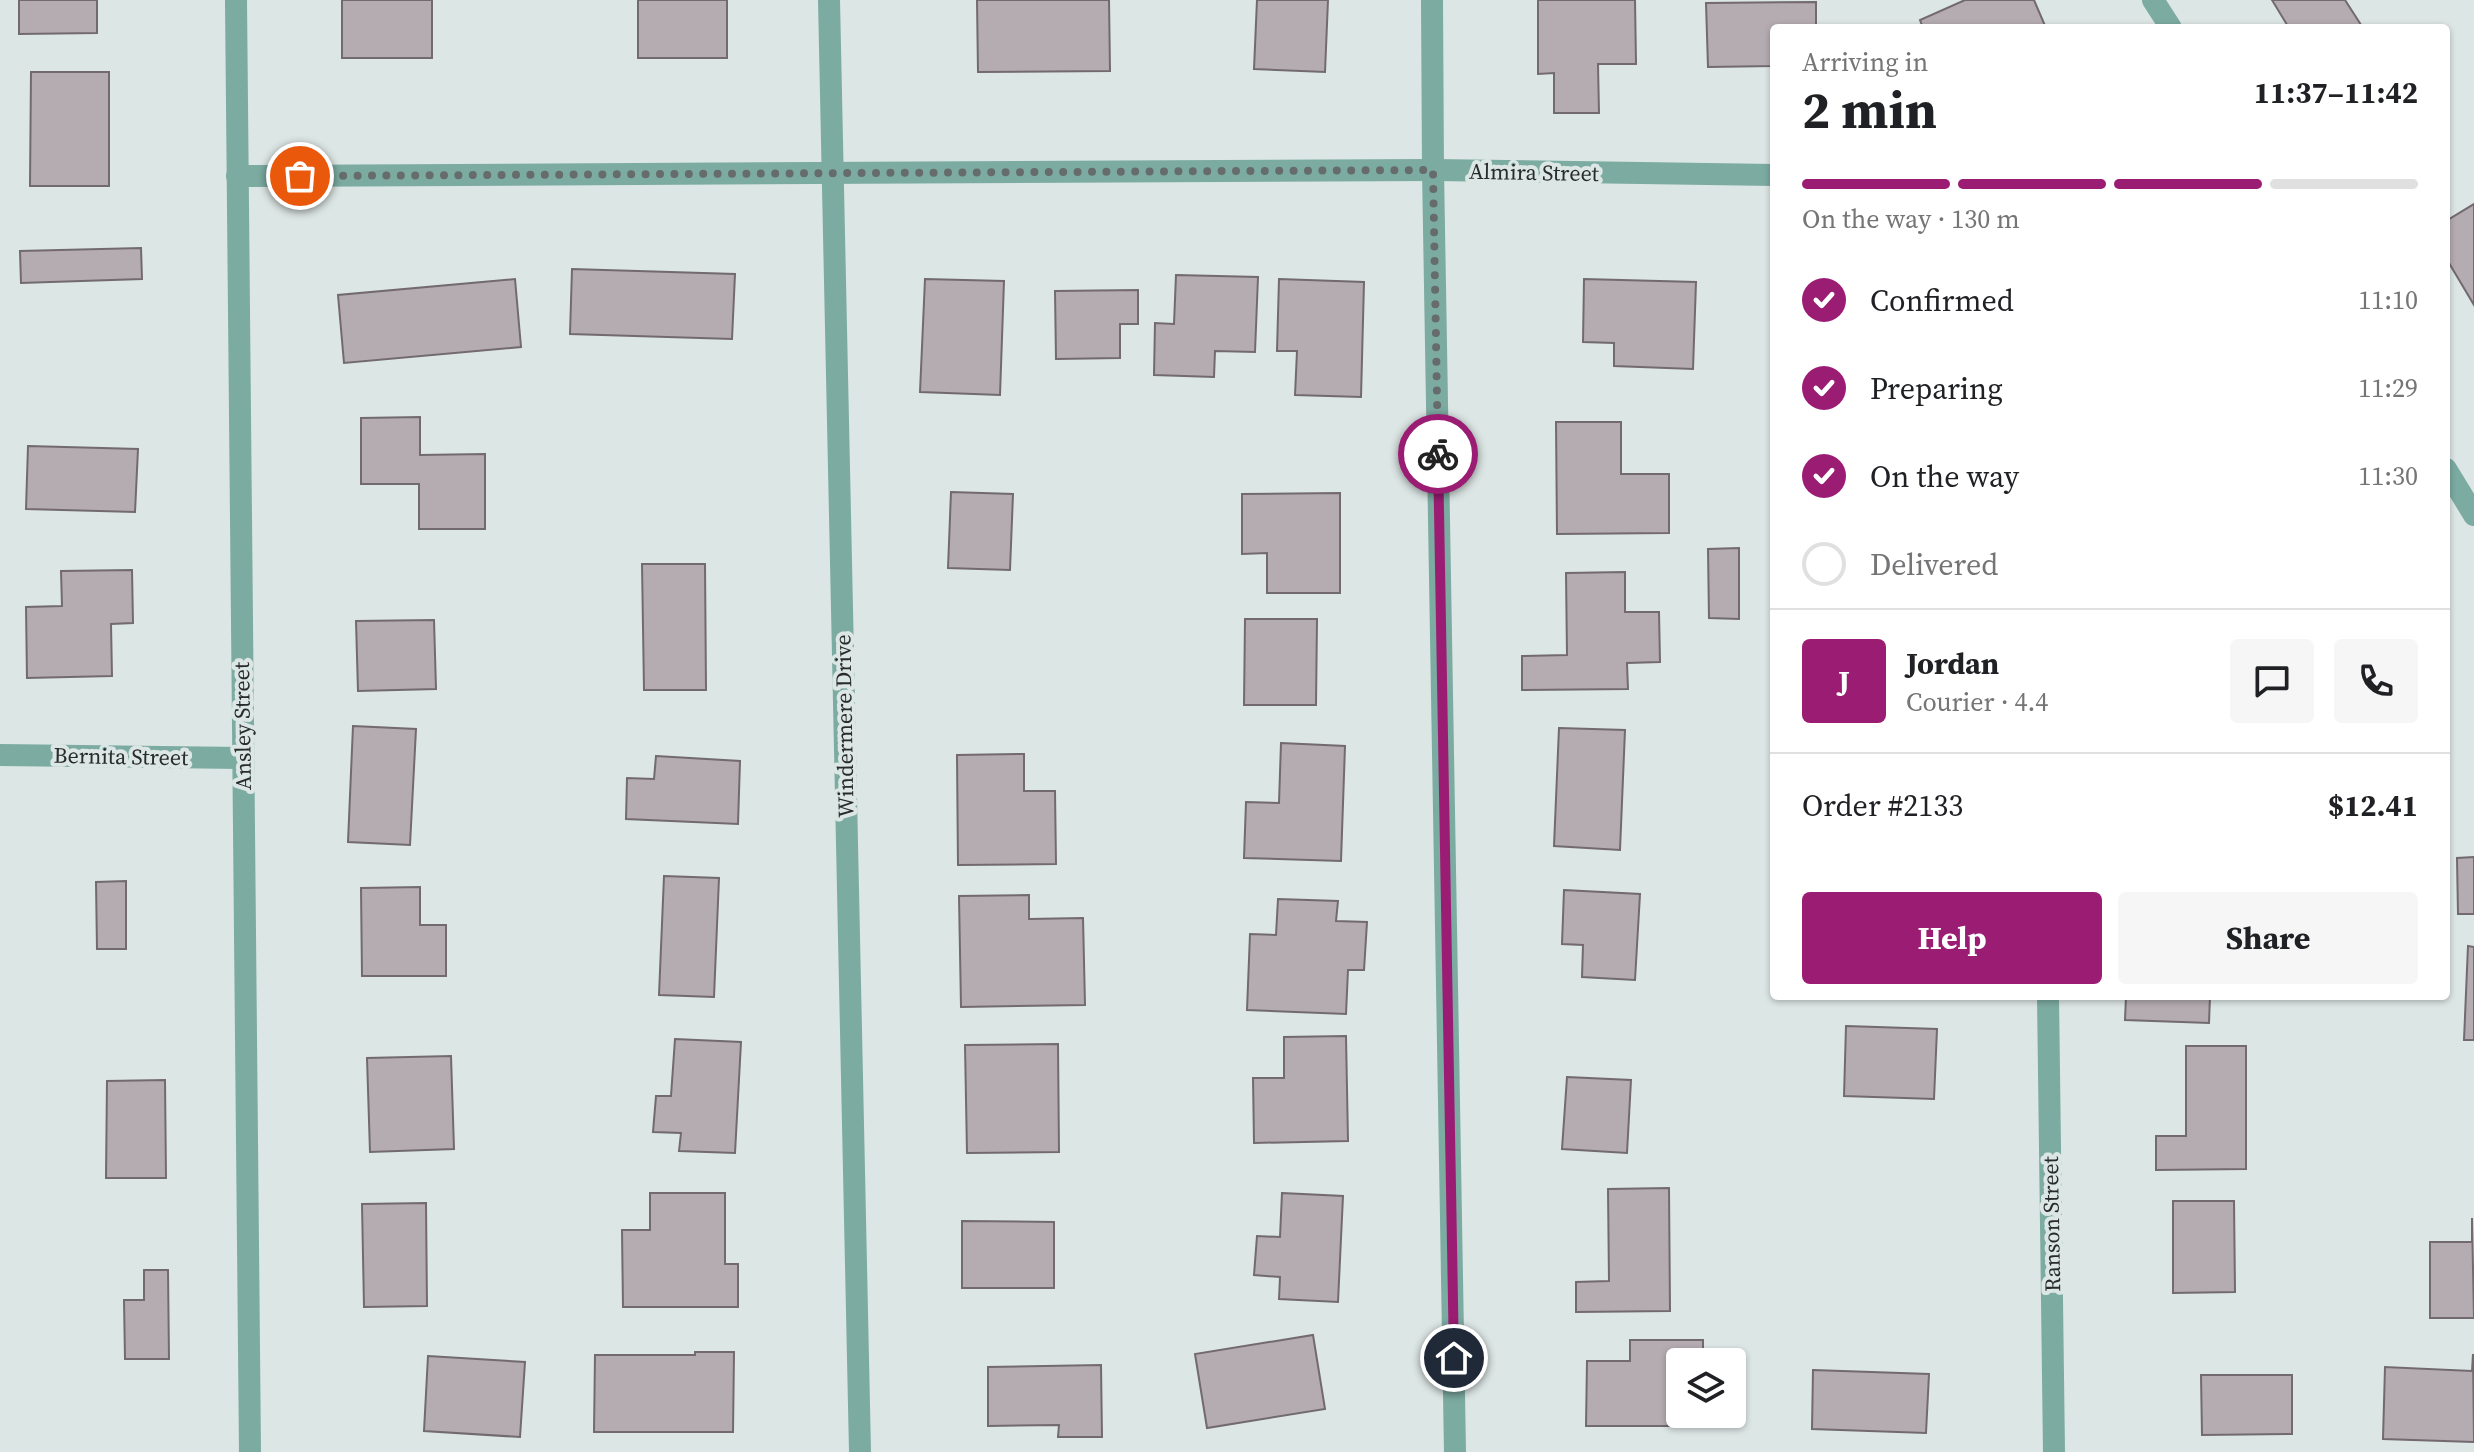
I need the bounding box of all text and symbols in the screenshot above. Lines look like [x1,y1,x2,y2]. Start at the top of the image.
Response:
text: Arriving in [1802,44,1928,80]
text: 11:37–11:42 [2254,72,2418,113]
text: 2 min [1802,74,1937,145]
pin [266,142,334,210]
icon: bag [278,154,322,198]
street label: Almira Street [1469,156,1600,188]
text: On the way · 130 m [1802,201,2020,237]
icon: check [1802,278,1846,322]
text: Confirmed [1870,280,2014,321]
text: 11:10 [2358,282,2418,318]
icon: check [1802,366,1846,410]
text: Preparing [1870,368,2003,409]
text: 11:29 [2358,370,2418,406]
courier [1398,414,1478,494]
icon: bike [1416,432,1460,476]
icon: check [1802,454,1846,498]
text: On the way [1870,456,2019,497]
text: 11:30 [2358,458,2418,494]
text: Delivered [1870,544,1998,585]
street label: Windermere Drive [827,634,861,818]
button: chat [2230,639,2314,723]
button: phone [2334,639,2418,723]
text: Jordan [1906,643,1999,684]
street label: Ansley Street [226,661,258,790]
text: J [1838,661,1850,702]
text: Courier · 4.4 [1906,684,2048,720]
street label: Bernita Street [53,740,189,772]
text: Order #2133 [1802,785,1963,826]
text: $12.41 [2328,785,2418,826]
button: Help [1802,892,2102,984]
button: Share [2118,892,2418,984]
street label: Ranson Street [2035,1155,2067,1292]
pin [1420,1324,1488,1392]
icon: home [1432,1336,1476,1380]
map controls [1666,1348,1746,1428]
button: layers [1666,1348,1746,1428]

